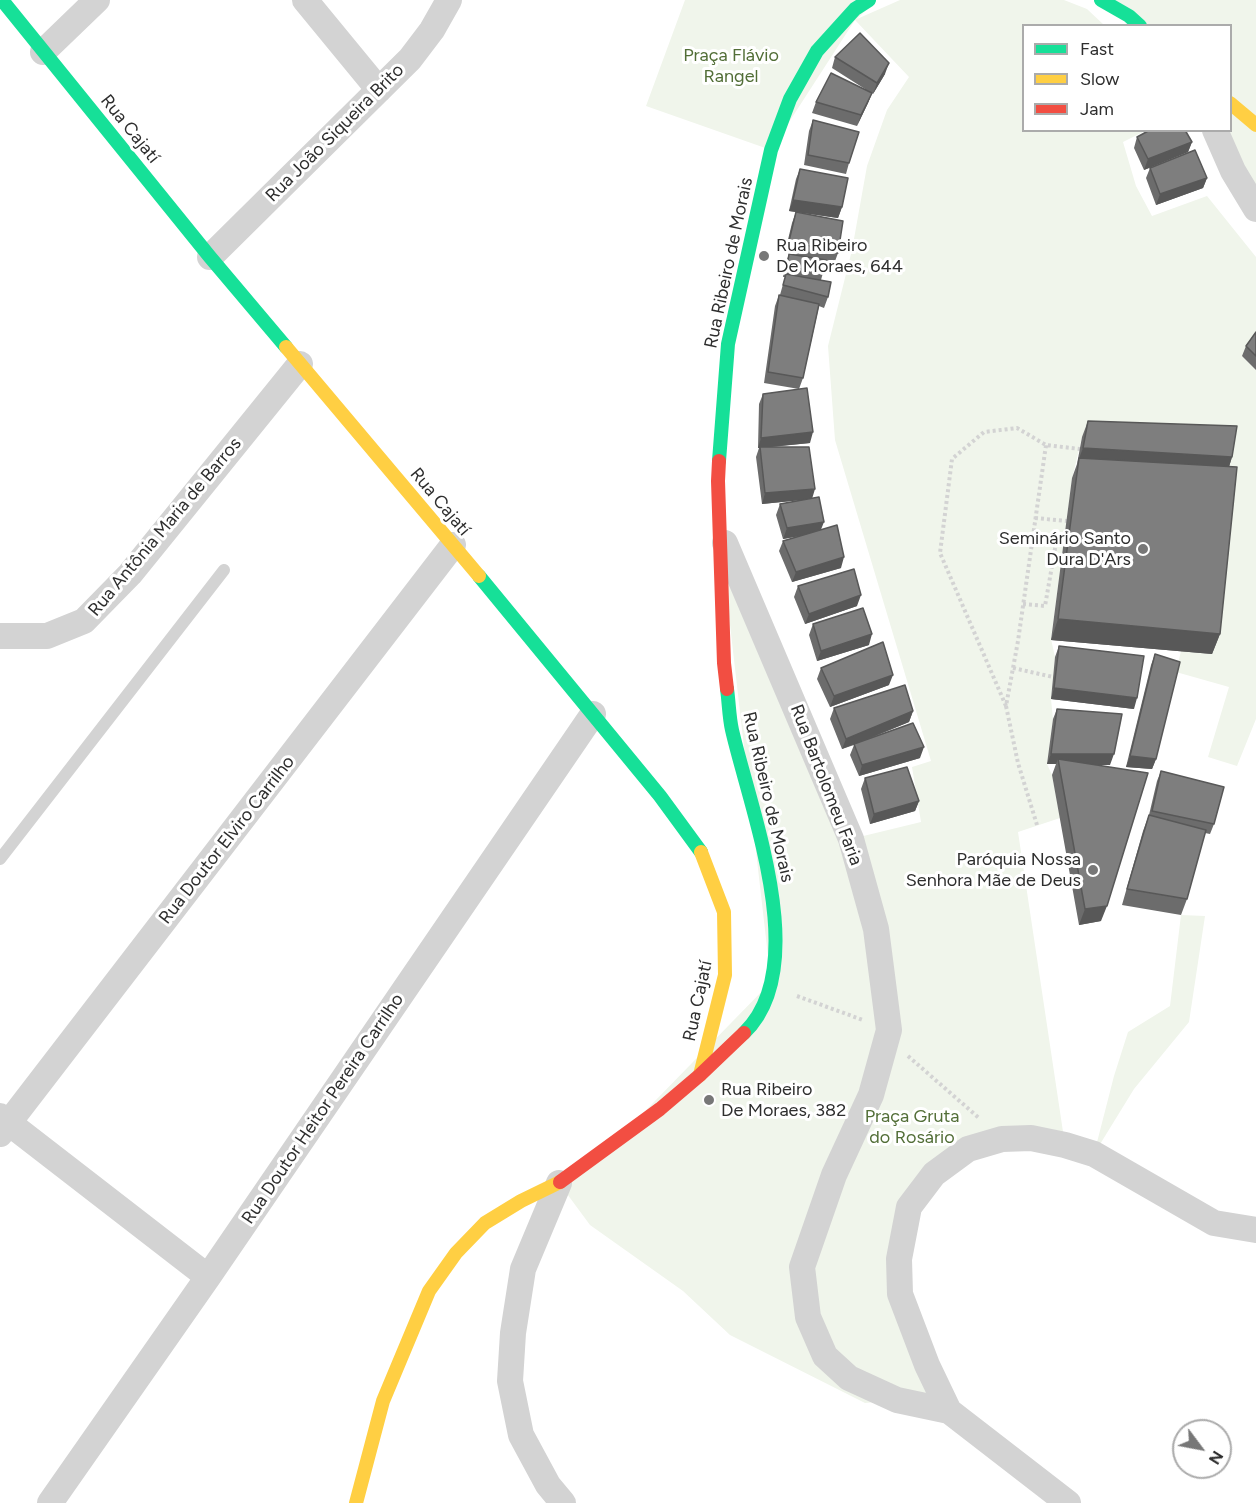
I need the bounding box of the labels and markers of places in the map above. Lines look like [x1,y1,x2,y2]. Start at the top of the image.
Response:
place label: Rua Ribeiro De Moraes, 644 [776,235,903,278]
marker: Rua Ribeiro De Moraes, 644 [757,249,771,263]
place label: Seminário Santo Dura D'Ars [999,528,1131,570]
marker: Seminário Santo Dura D'Ars [1136,542,1150,556]
place label: Paróquia Nossa Senhora Mãe de Deus [906,849,1081,892]
marker: Paróquia Nossa Senhora Mãe de Deus [1086,863,1100,877]
place label: Rua Ribeiro De Moraes, 382 [721,1079,846,1122]
marker: Rua Ribeiro De Moraes, 382 [702,1093,716,1107]

